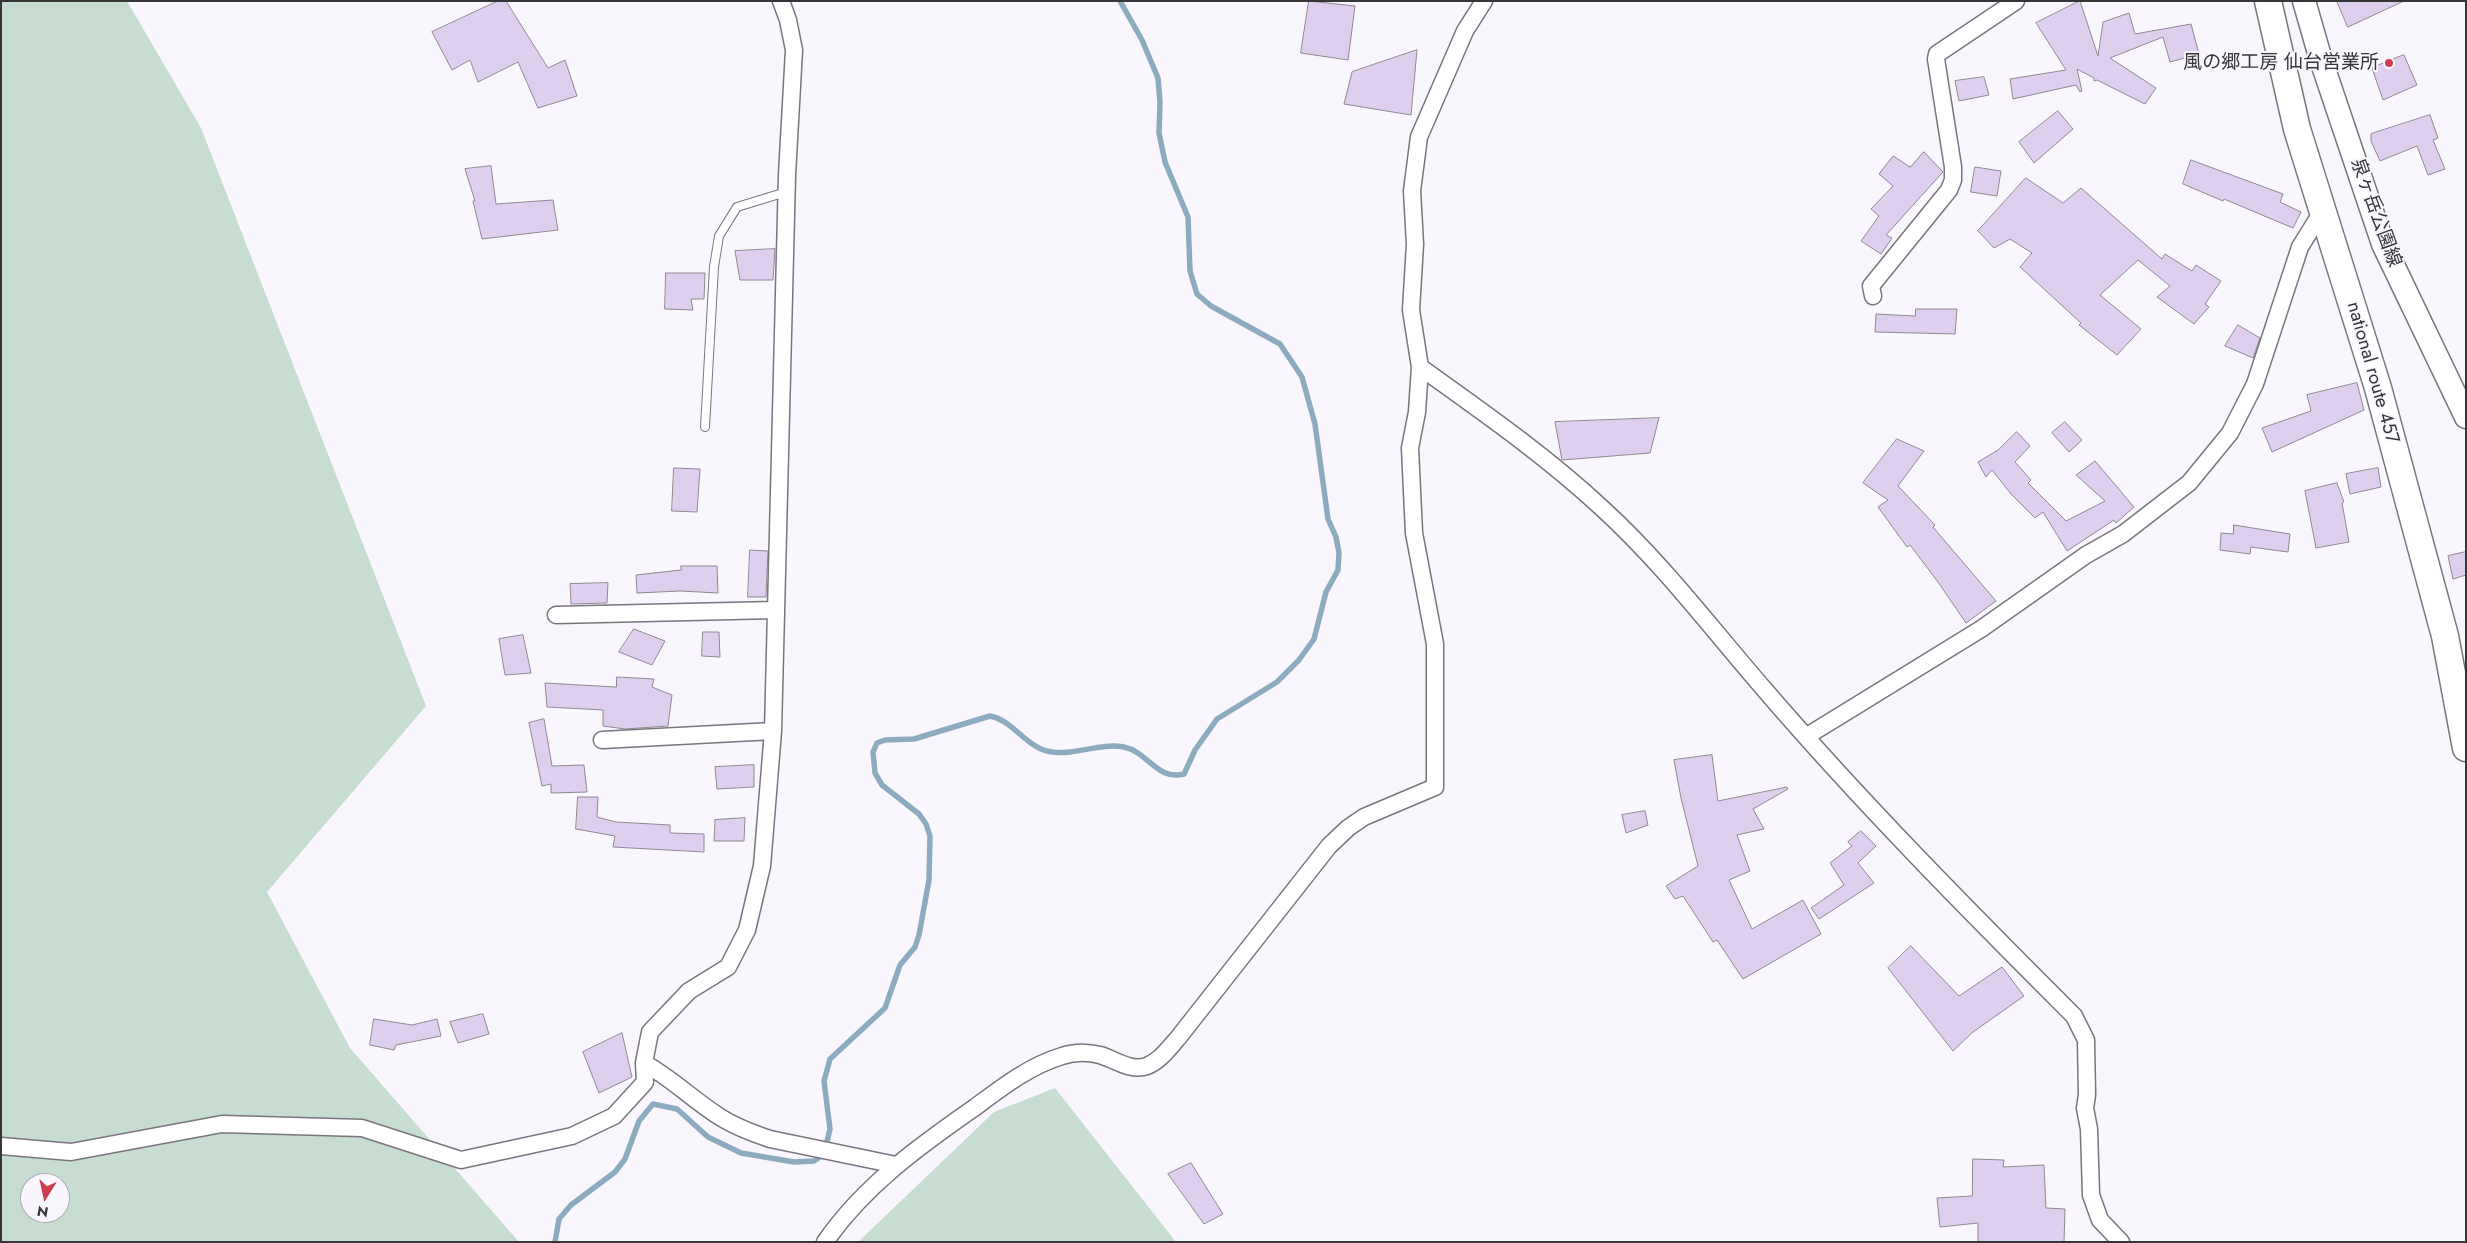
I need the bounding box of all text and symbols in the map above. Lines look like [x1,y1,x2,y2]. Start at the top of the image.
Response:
place label: 風の郷工房 仙台営業所 [2183,52,2379,74]
marker: 風の郷工房 仙台営業所 [2383,57,2395,69]
street label: 泉ヶ岳公園線 [2345,156,2405,270]
street label: national route 457 [2341,299,2403,447]
north arrow [20,1173,70,1223]
text: N [35,1201,50,1223]

